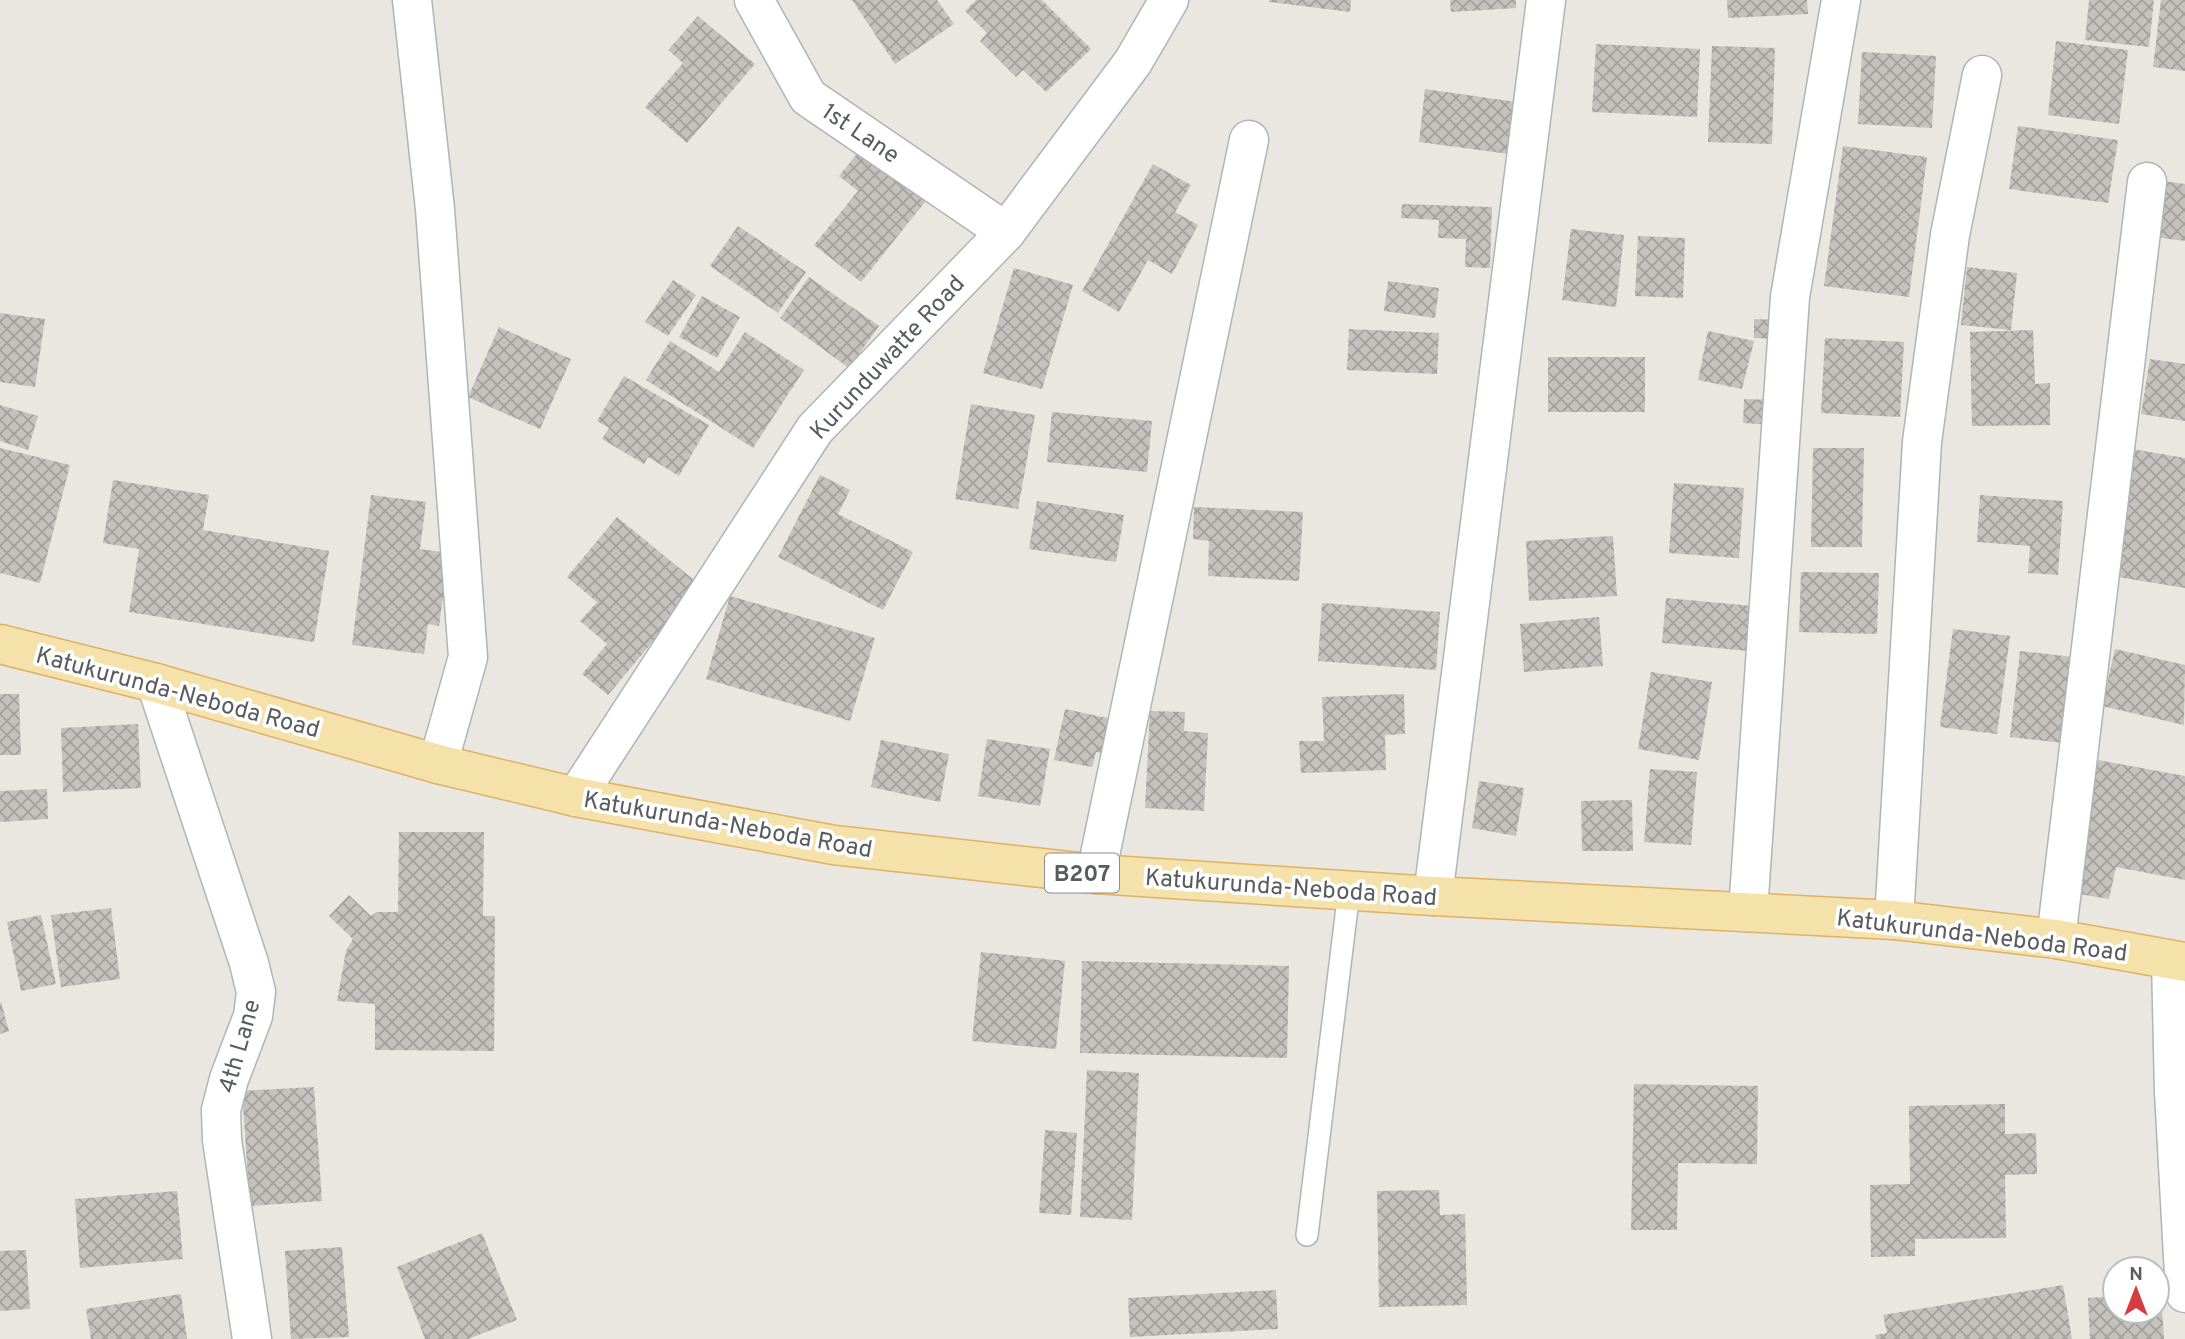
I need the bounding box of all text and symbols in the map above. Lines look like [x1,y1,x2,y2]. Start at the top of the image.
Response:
street label: 1st Lane [815,98,904,172]
street label: Kurunduwatte Road [805,270,972,447]
street label: Katukurunda-Neboda Road [32,642,323,746]
street label: Katukurunda-Neboda Road [581,786,874,866]
road number: B207 [1045,853,1119,892]
street label: Katukurunda-Neboda Road [1144,864,1438,914]
street label: Katukurunda-Neboda Road [1835,904,2129,970]
street label: 4th Lane [213,996,269,1097]
north arrow [2101,1255,2171,1325]
text: N [2129,1263,2143,1287]

